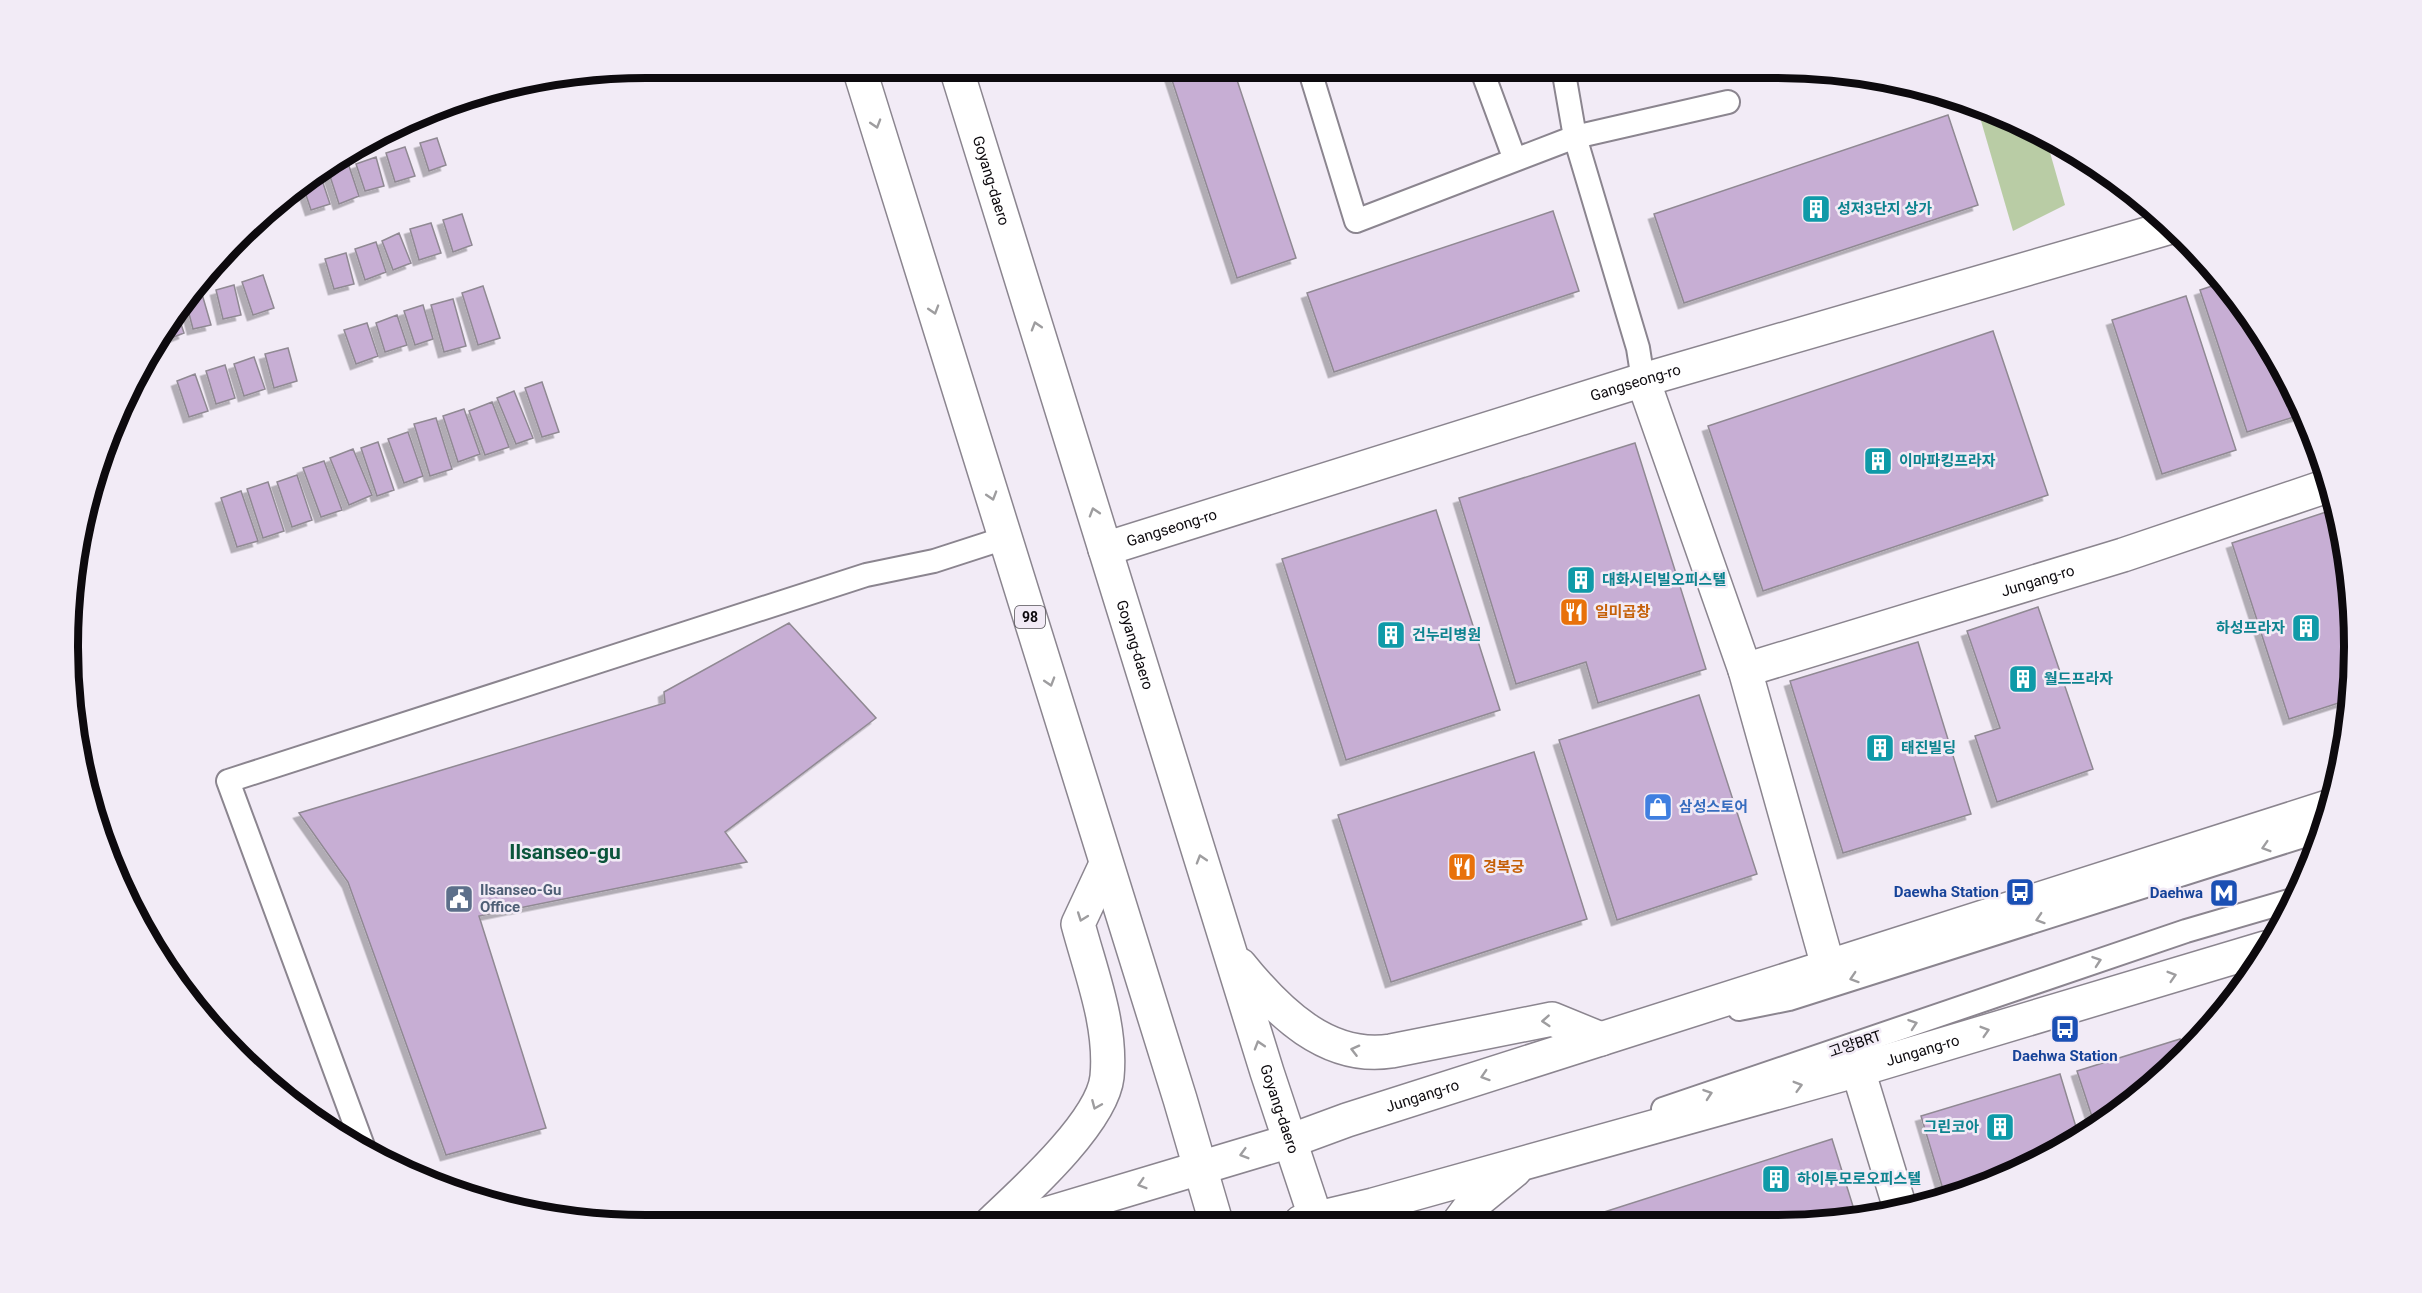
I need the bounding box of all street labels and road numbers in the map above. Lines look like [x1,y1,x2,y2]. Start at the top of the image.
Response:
street label: Goyang-daero [969,134,1013,228]
street label: Gangseong-ro [1588,361,1683,405]
street label: Gangseong-ro [1124,505,1219,551]
street label: Jungang-ro [1999,561,2077,601]
street label: Goyang-daero [1112,598,1157,692]
road number: 98 [1015,606,1045,628]
street label: 고양BRT [1826,1027,1884,1061]
street label: Jungang-ro [1884,1031,1962,1070]
street label: Goyang-daero [1256,1062,1303,1156]
street label: Jungang-ro [1384,1076,1461,1116]

